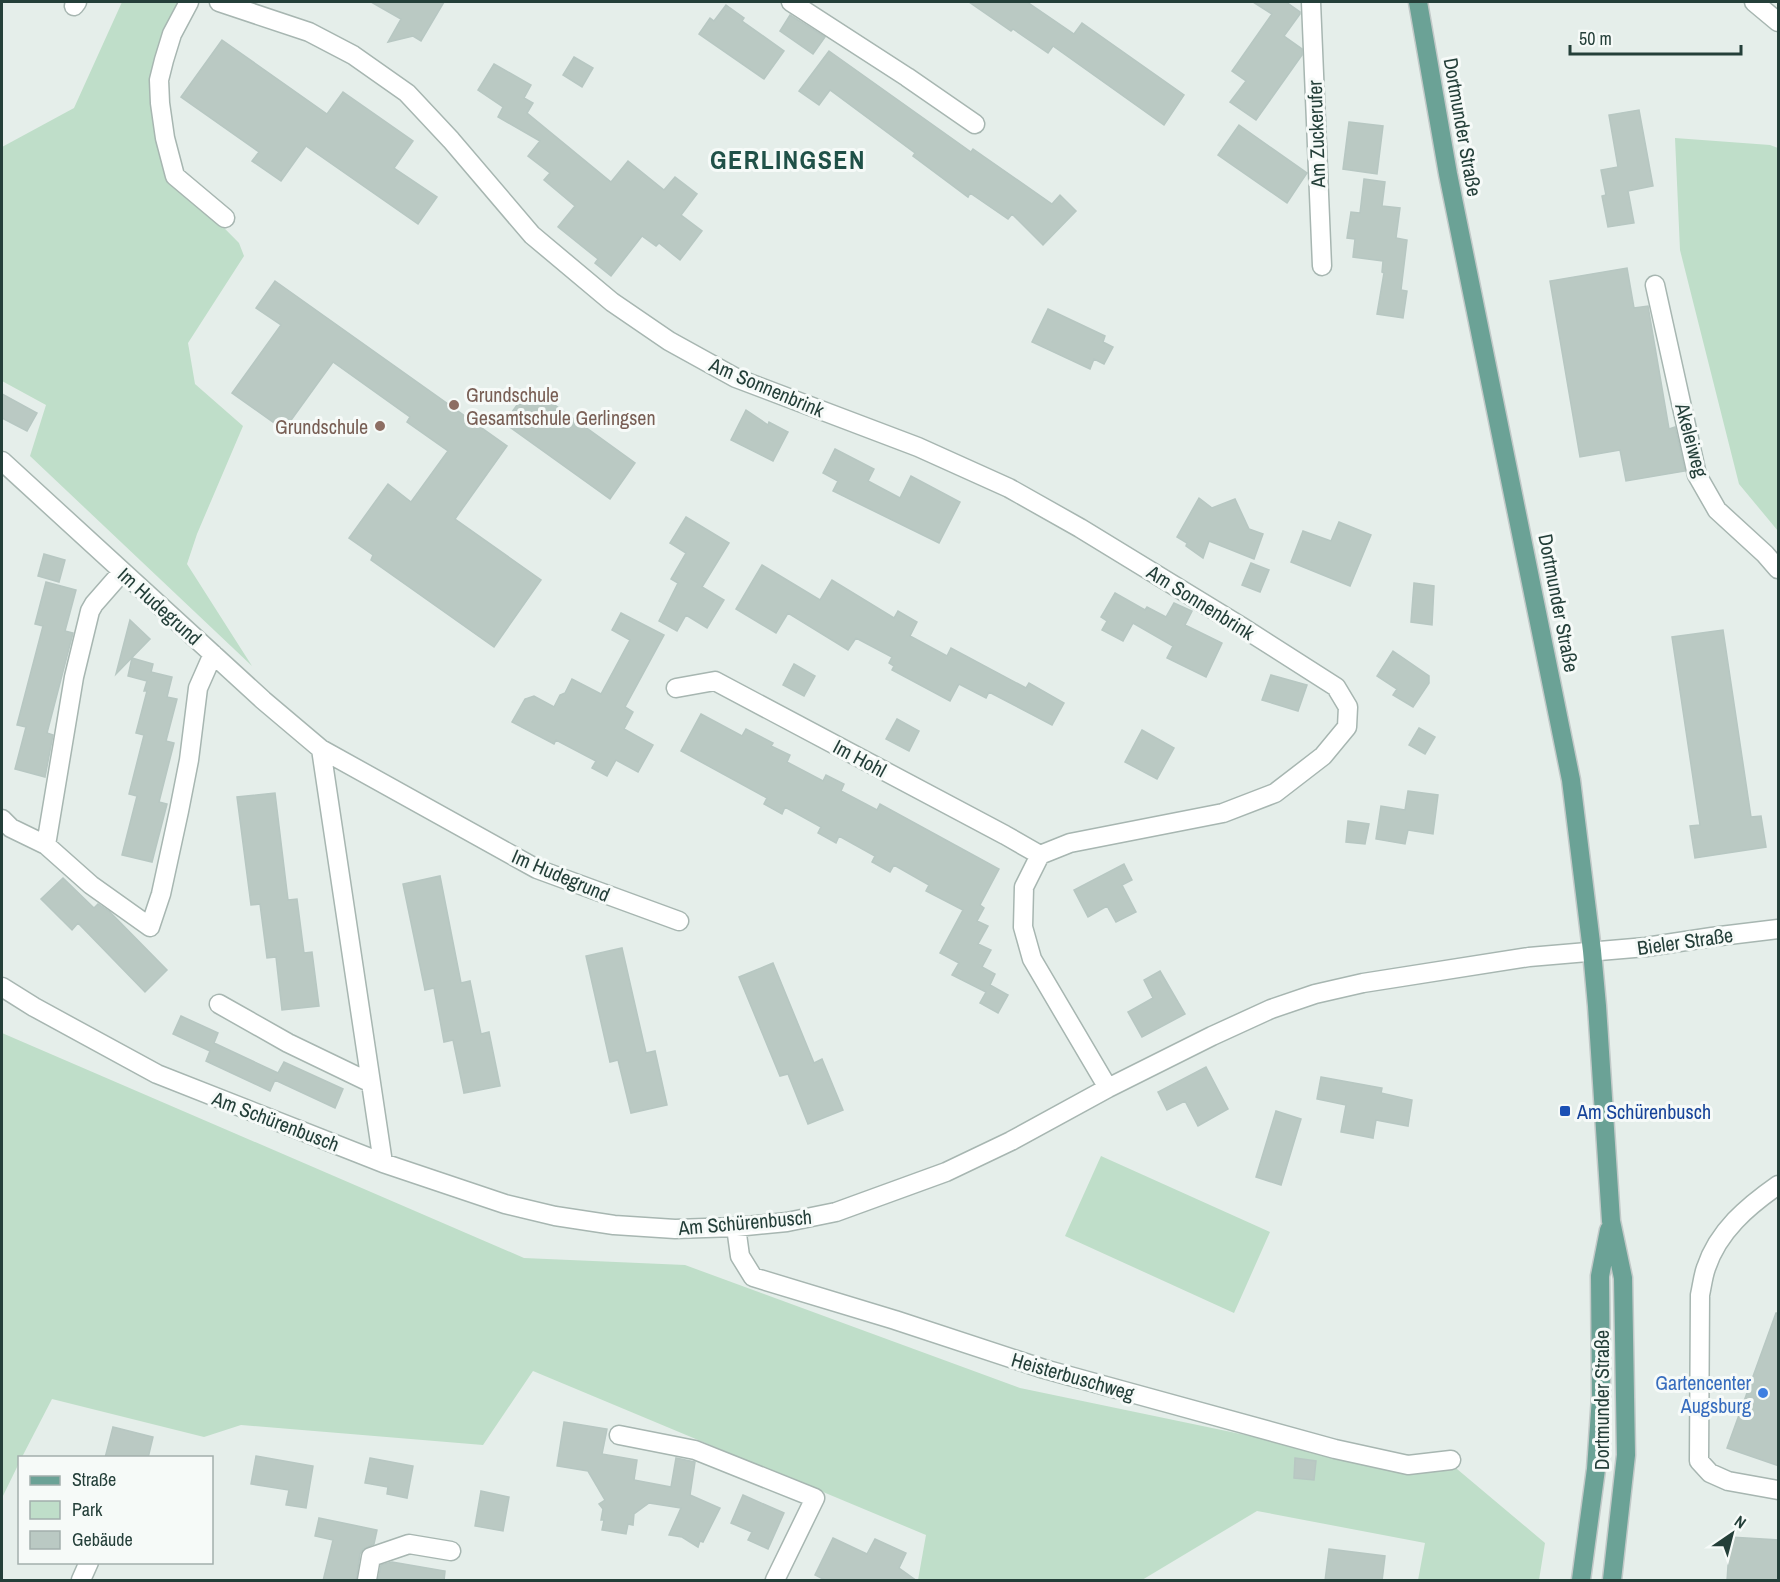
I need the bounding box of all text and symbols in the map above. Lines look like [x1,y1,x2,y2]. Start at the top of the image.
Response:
scale bar [1570,18,1741,56]
text: 50 m [1579,26,1612,51]
street label: Dortmunder Straße [1438,56,1488,198]
street label: Am Zuckerufer [1301,79,1331,189]
district label: GERLINGSEN [710,142,866,177]
street label: Am Sonnenbrink [705,350,829,424]
place label: Grundschule Gesamtschule Gerlingsen [466,381,656,431]
marker: Grundschule Gesamtschule Gerlingsen [447,398,461,412]
street label: Akeleiweg [1669,399,1715,480]
place label: Grundschule [275,413,368,440]
marker: Grundschule [373,419,387,433]
street label: Dortmunder Straße [1532,532,1586,674]
street label: Am Sonnenbrink [1141,558,1261,646]
street label: Im Hudegrund [112,561,208,651]
street label: Im Hohl [829,733,891,783]
street label: Im Hudegrund [508,842,614,908]
street label: Bieler Straße [1635,921,1735,961]
street label: Am Schürenbusch [208,1084,343,1158]
place label: Am Schürenbusch [1576,1098,1711,1125]
marker: Am Schürenbusch [1558,1104,1572,1118]
street label: Am Schürenbusch [676,1203,813,1241]
street label: Dortmunder Straße [1588,1330,1615,1470]
street label: Heisterbuschweg [1008,1346,1138,1406]
place label: Gartencenter Augsburg [1655,1369,1752,1419]
marker: Gartencenter Augsburg [1756,1386,1770,1400]
legend [18,1456,213,1564]
text: Straße [72,1467,116,1492]
text: Park [72,1497,103,1522]
north arrow [1702,1504,1762,1564]
text: N [1730,1510,1751,1533]
text: Gebäude [72,1527,133,1552]

